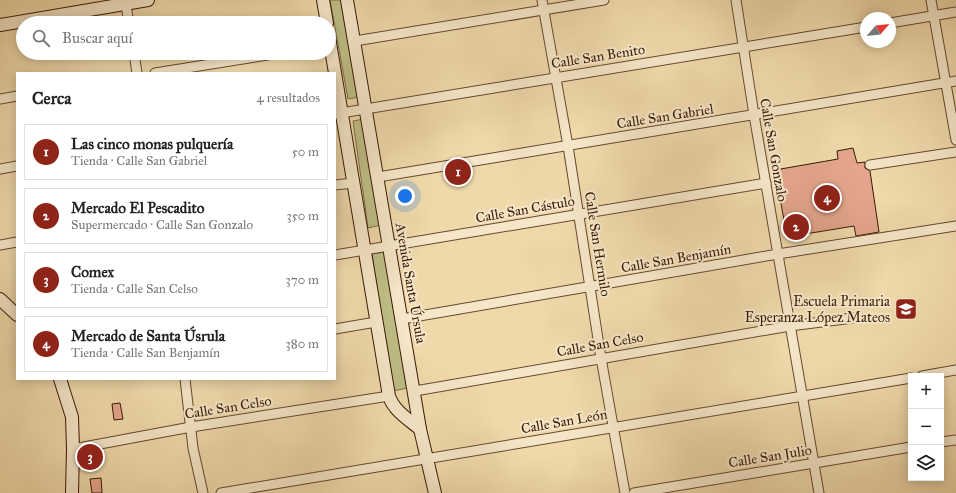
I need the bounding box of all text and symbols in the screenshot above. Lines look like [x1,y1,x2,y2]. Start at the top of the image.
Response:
north arrow [860,12,896,48]
search box [16,16,336,60]
icon: search [30,27,52,49]
text: Buscar aquí [62,29,133,47]
street label: Calle San Benito [550,41,646,72]
text: Cerca [32,88,71,109]
text: 4 resultados [257,90,320,106]
street label: Calle San Gonzalo [756,97,791,203]
street label: Calle San Gabriel [615,100,715,133]
text: Las cinco monas pulquería [71,135,233,153]
text: 1 [43,144,49,160]
text: 50 m [292,144,319,160]
text: Tienda · Calle San Gabriel [71,153,207,169]
pin: 1 [445,157,471,187]
pin: 4 [814,183,840,213]
your location [395,186,415,206]
street label: Calle San Hermilo [581,190,614,298]
street label: Calle San Cástulo [474,192,576,227]
text: Mercado El Pescadito [71,199,204,217]
text: 2 [43,208,49,224]
text: 350 m [286,208,319,224]
pin: 2 [783,212,809,242]
text: Supermercado · Calle San Gonzalo [71,217,253,233]
street label: Avenida Santa Úrsula [391,220,431,345]
street label: Calle San Benjamín [620,240,733,277]
text: Comex [71,263,114,281]
text: 3 [43,272,49,288]
text: 370 m [286,272,319,288]
text: Tienda · Calle San Celso [71,281,198,297]
place label: Escuela Primaria Esperanza López Mateos [745,293,890,326]
school or university icon: Escuela Primaria Esperanza López Mateos [893,296,919,322]
text: Mercado de Santa Úsrula [71,327,225,345]
street label: Calle San Celso [555,328,645,360]
text: 4 [42,336,50,352]
text: 380 m [286,336,319,352]
text: Tienda · Calle San Benjamín [71,345,220,361]
map controls [908,373,944,481]
button: + [908,373,944,409]
street label: Calle San Celso [183,392,273,423]
street label: Calle San León [520,405,609,437]
button: − [908,409,944,445]
pin: 3 [77,442,103,472]
street label: Calle San Julio [727,442,813,472]
button: layers [908,445,944,481]

